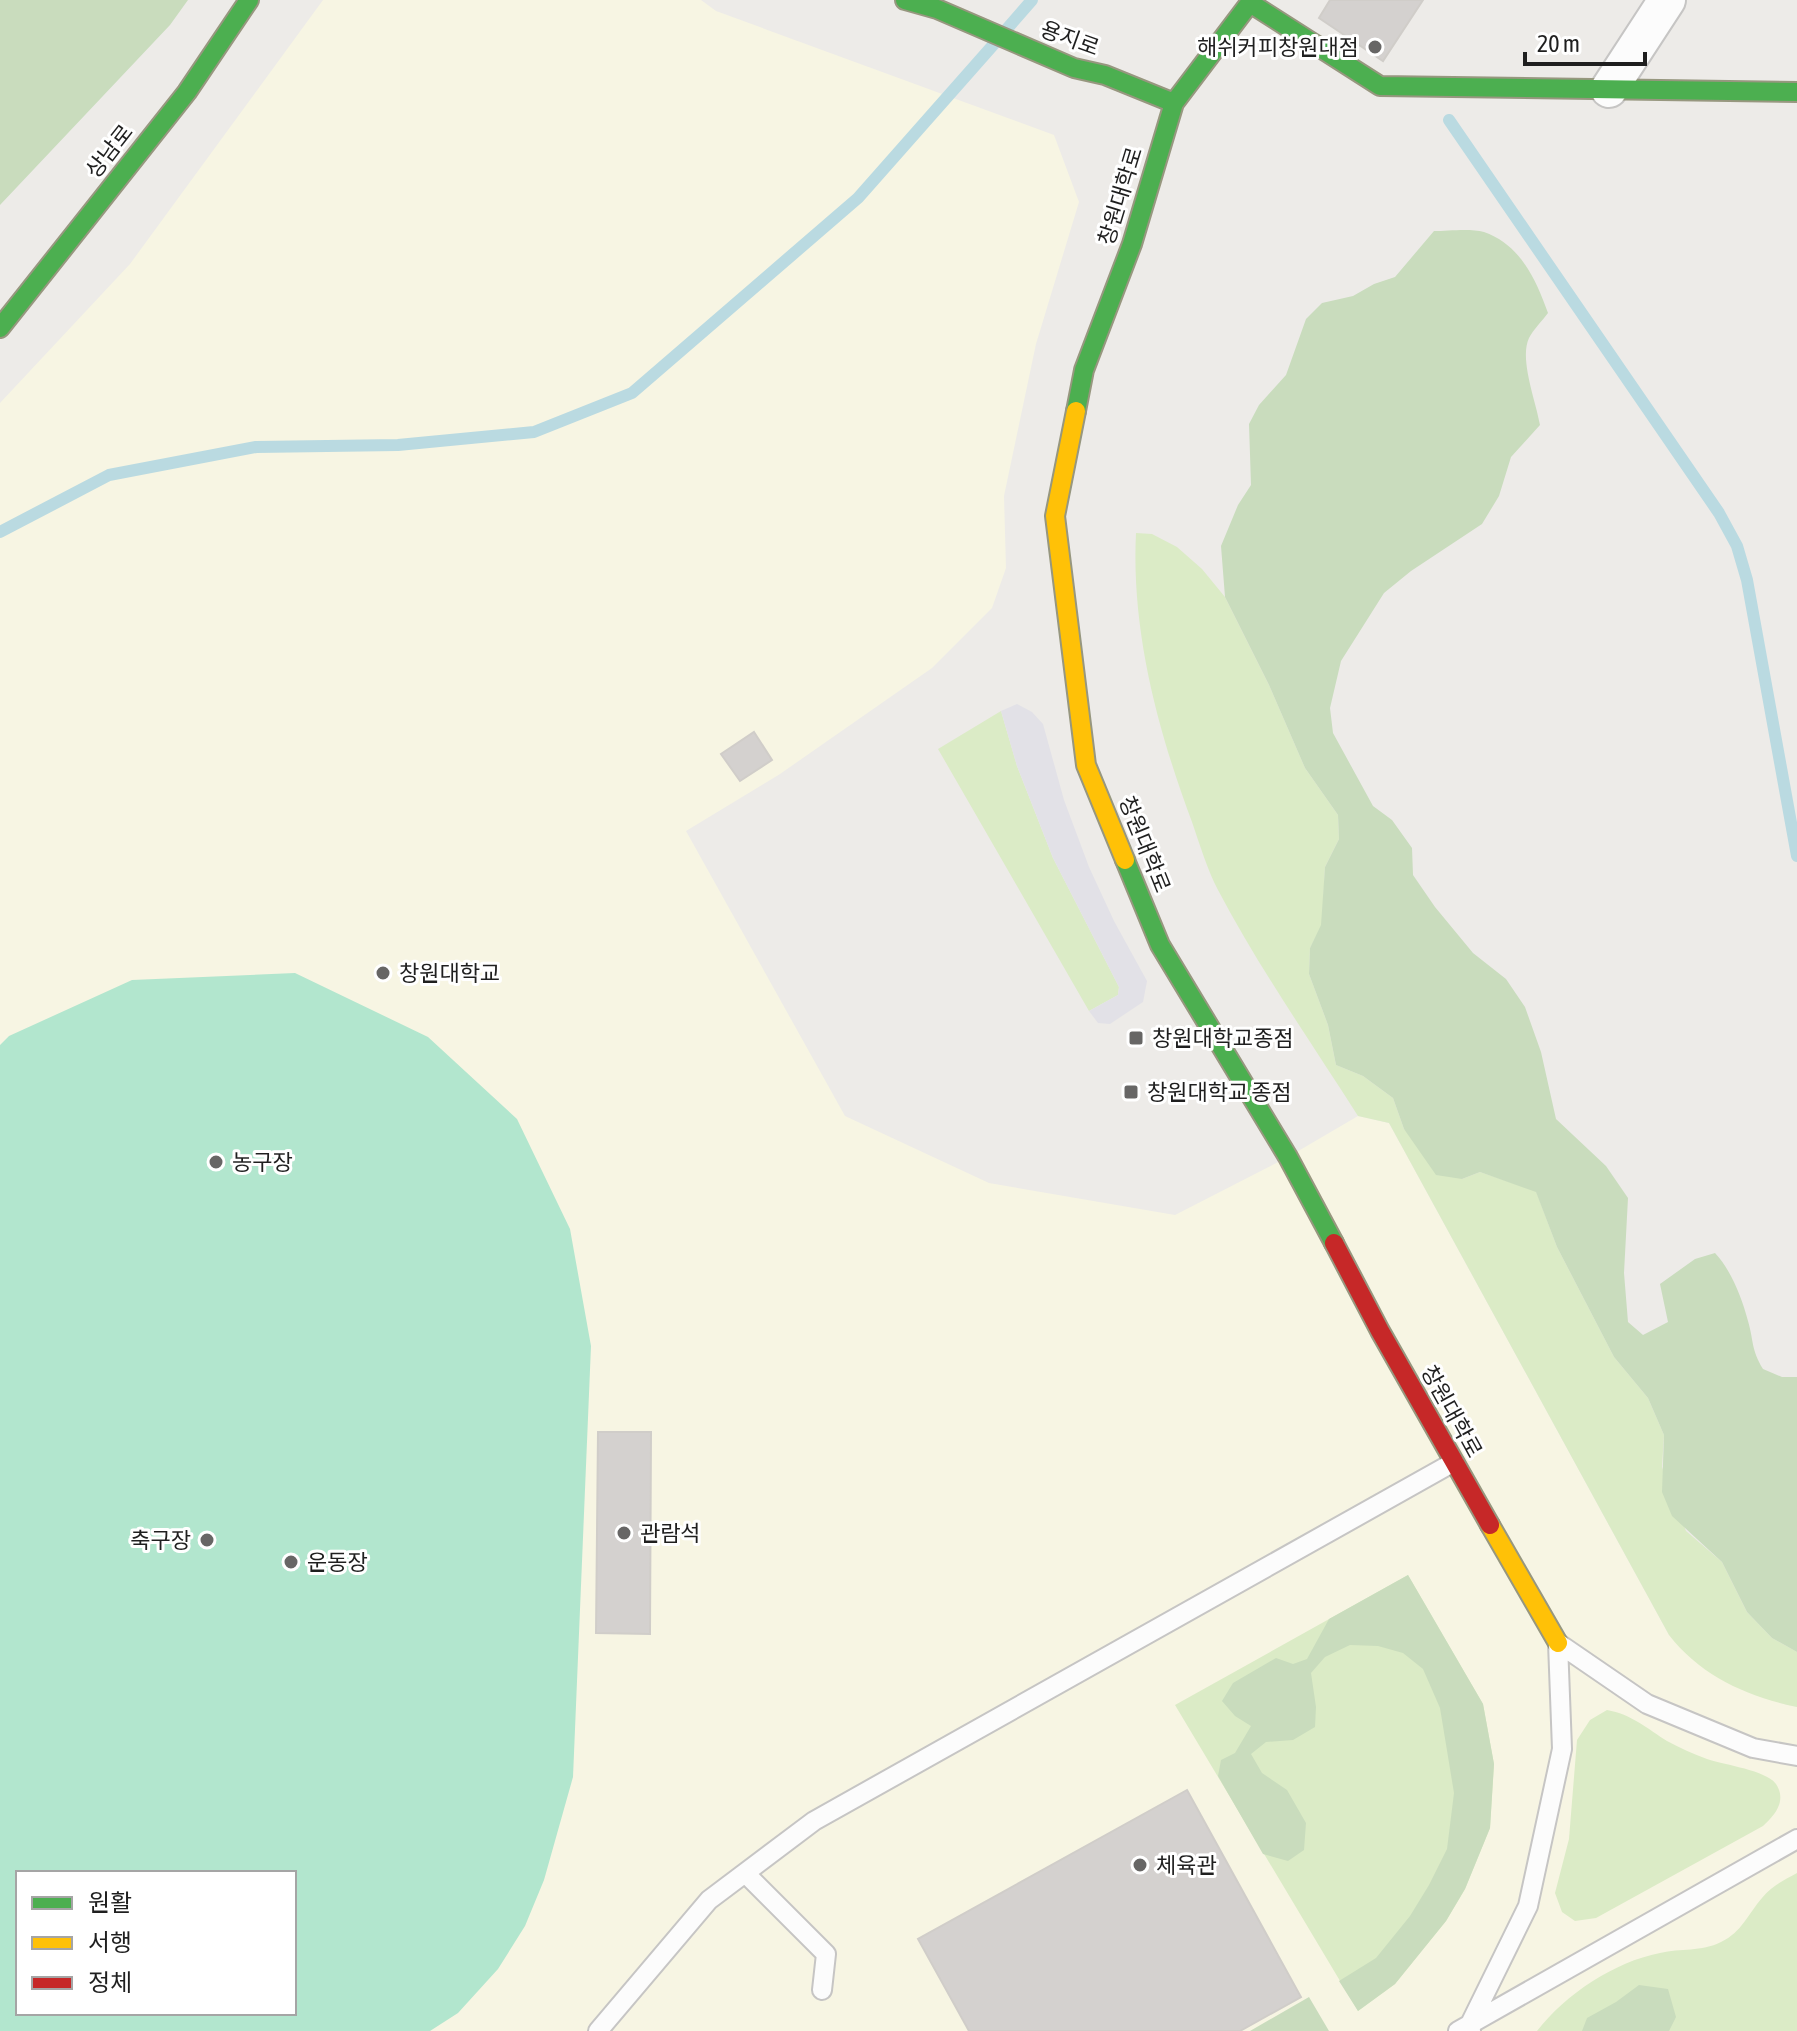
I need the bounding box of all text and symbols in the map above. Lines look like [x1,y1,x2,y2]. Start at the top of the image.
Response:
street label: 용지로 [1037,15,1103,61]
scale bar [1525,16,1645,66]
text: 20 m [1537,30,1580,57]
place label: 해쉬커피창원대점 [1197,34,1359,60]
marker: 해쉬커피창원대점 [1366,38,1384,56]
street label: 상남로 [80,119,138,183]
street label: 창원대학로 [1093,144,1147,248]
street label: 창원대학로 [1114,792,1176,896]
place label: 창원대학교 [399,960,500,986]
marker: 창원대학교 [374,964,392,982]
place label: 창원대학교종점 [1152,1025,1294,1051]
marker: 창원대학교종점 [1127,1029,1145,1047]
place label: 창원대학교 종점 [1147,1079,1292,1105]
marker: 창원대학교 종점 [1122,1083,1140,1101]
place label: 농구장 [232,1149,293,1175]
marker: 농구장 [207,1153,225,1171]
street label: 창원대학로 [1416,1360,1488,1462]
place label: 관람석 [640,1520,701,1546]
marker: 관람석 [615,1524,633,1542]
place label: 축구장 [130,1527,191,1553]
marker: 축구장 [198,1531,216,1549]
place label: 운동장 [307,1549,368,1575]
marker: 운동장 [282,1553,300,1571]
place label: 체육관 [1156,1852,1217,1878]
marker: 체육관 [1131,1856,1149,1874]
legend [16,1871,296,2015]
text: 원활 [88,1889,132,1916]
text: 서행 [88,1929,132,1956]
text: 정체 [88,1969,132,1996]

